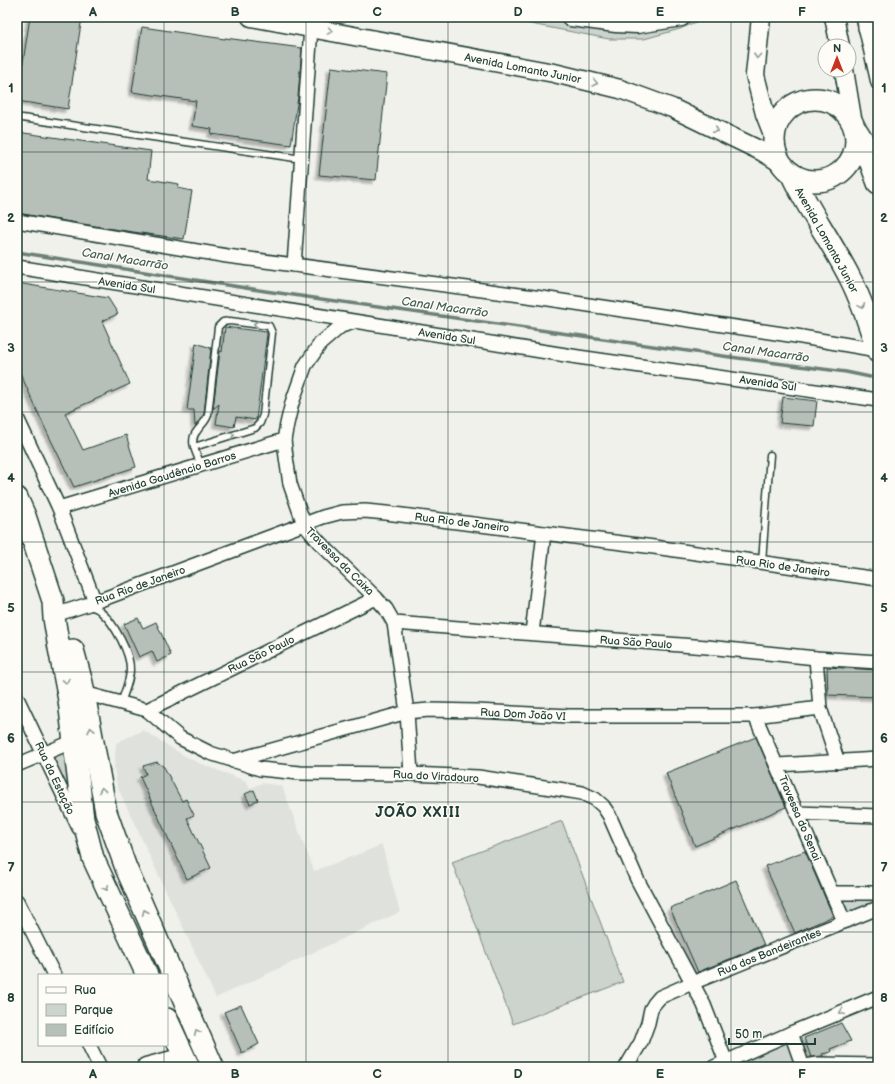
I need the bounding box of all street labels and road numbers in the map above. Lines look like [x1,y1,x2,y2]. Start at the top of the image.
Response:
street label: Avenida Lomanto Junior [463,51,583,86]
street label: Avenida Lomanto Junior [792,185,862,296]
street label: Avenida Sul [98,275,156,296]
street label: Avenida Sul [418,326,476,347]
street label: Avenida Sul [739,373,797,394]
street label: Avenida Gaudêncio Barros [107,449,238,500]
street label: Rua Rio de Janeiro [414,510,510,535]
street label: Travessa da Caixa [303,525,376,598]
street label: Rua Rio de Janeiro [735,553,831,580]
street label: Rua Rio de Janeiro [93,563,187,608]
street label: Rua São Paulo [226,633,297,676]
street label: Rua São Paulo [599,633,673,652]
street label: Rua Dom João VI [480,706,567,723]
street label: Rua da Estação [32,740,77,817]
street label: Rua do Viradouro [393,768,479,785]
street label: Travessa do Senai [776,774,823,863]
street label: Rua dos Bandeirantes [715,926,823,979]

